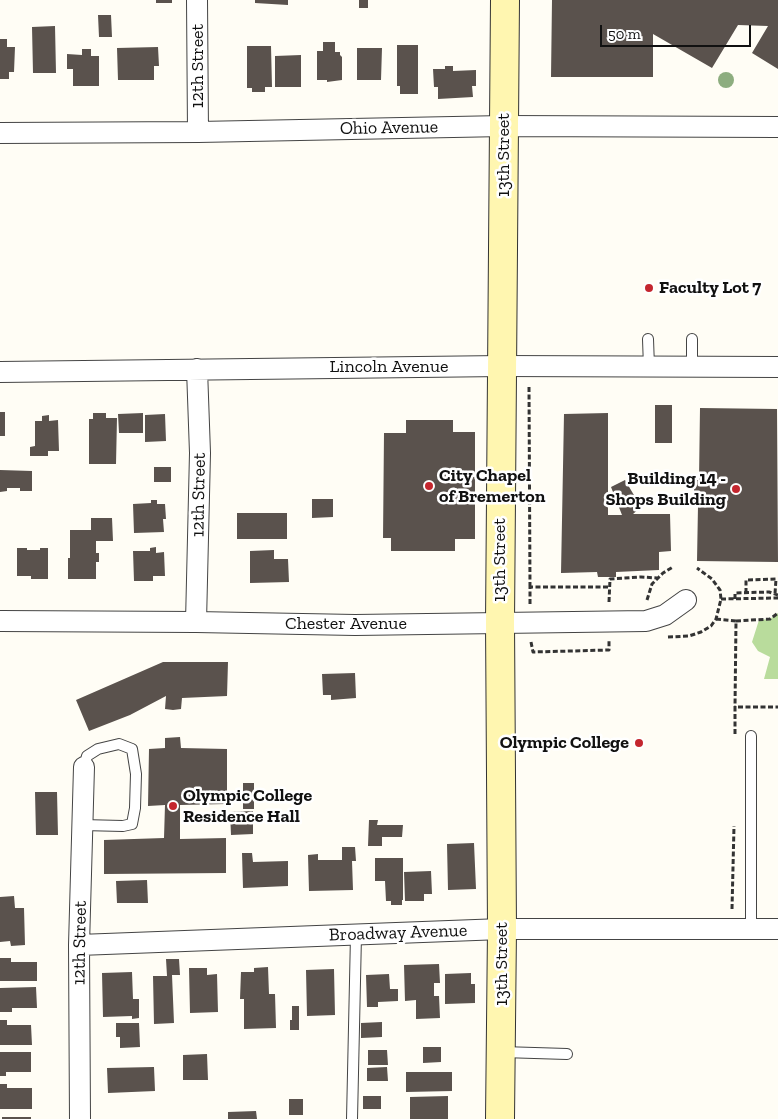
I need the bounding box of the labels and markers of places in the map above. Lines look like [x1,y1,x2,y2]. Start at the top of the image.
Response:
place label: Faculty Lot 7 [659,277,761,299]
marker: Faculty Lot 7 [643,282,655,294]
place label: City Chapel of Bremerton [439,465,545,508]
place label: Building 14 - Shops Building [605,468,726,510]
marker: City Chapel of Bremerton [423,480,435,492]
marker: Building 14 - Shops Building [730,483,742,495]
place label: Olympic College [500,732,629,754]
marker: Olympic College [633,737,645,749]
place label: Olympic College Residence Hall [183,785,312,828]
marker: Olympic College Residence Hall [167,800,179,812]

